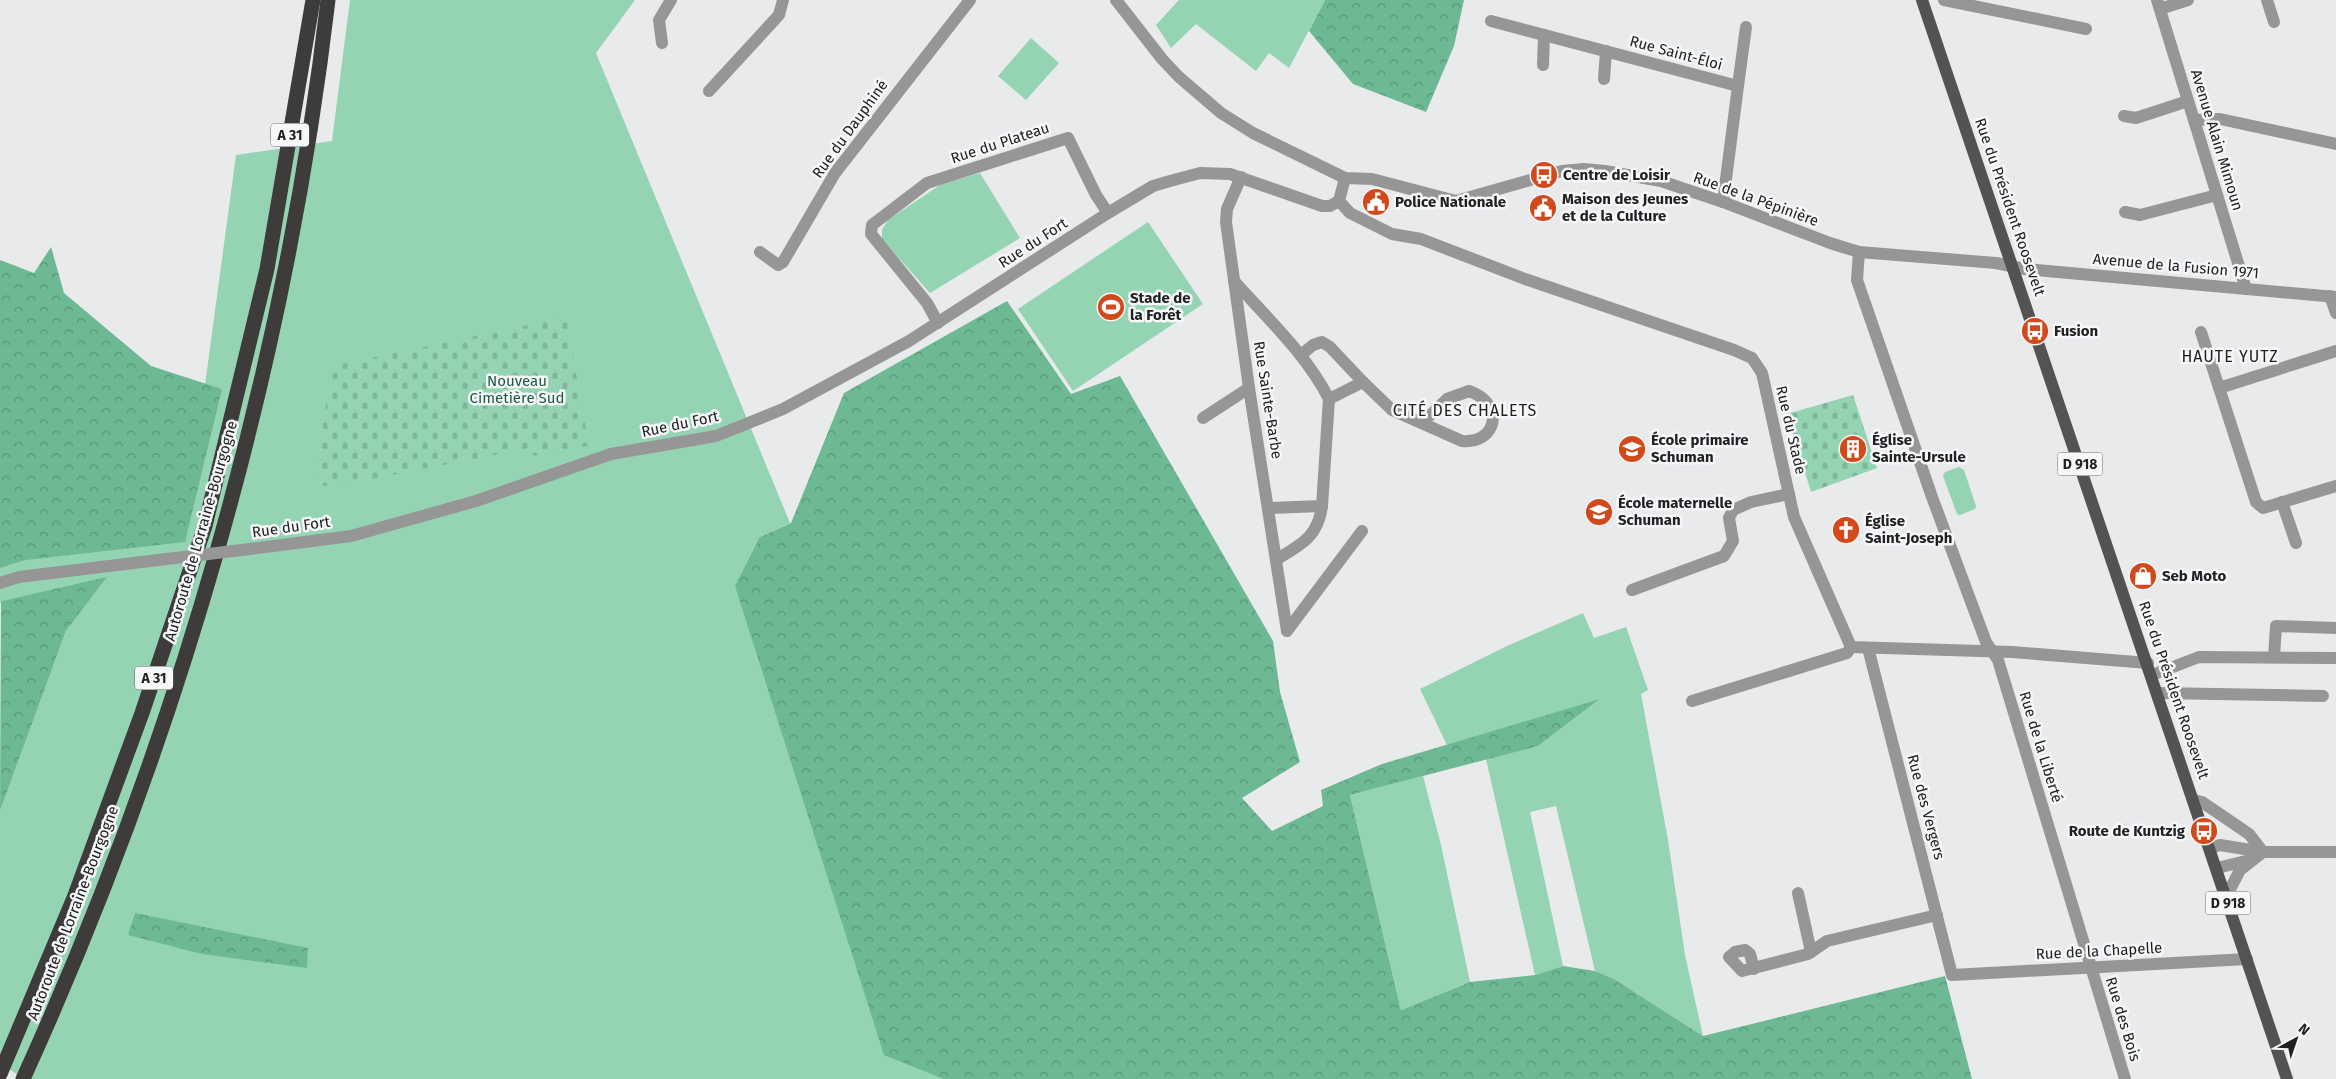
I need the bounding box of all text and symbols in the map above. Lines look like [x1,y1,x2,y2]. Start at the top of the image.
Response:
street label: Rue Saint-Éloi [1628,32,1724,74]
street label: Avenue Alain Mimoun [2187,67,2247,213]
street label: Rue du Dauphiné [808,76,892,182]
street label: Rue du Président Roosevelt [1971,116,2049,299]
street label: Rue du Plateau [948,119,1052,167]
road number: A 31 [271,124,309,146]
bus stop icon: Centre de Loisir [1529,160,1559,190]
place label: Centre de Loisir [1563,166,1671,184]
street label: Rue de la Pépinière [1691,168,1821,230]
public building icon: Police Nationale [1361,187,1391,217]
place label: Maison des Jeunes et de la Culture [1562,190,1688,225]
place label: Police Nationale [1395,193,1506,211]
public building icon: Maison des Jeunes et de la Culture [1528,193,1558,223]
street label: Rue du Fort [995,214,1071,272]
street label: Avenue de la Fusion 1971 [2092,250,2260,282]
place label: Stade de la Forêt [1130,289,1191,324]
sports icon: Stade de la Forêt [1096,292,1126,322]
bus stop icon: Fusion [2020,316,2050,346]
place label: Fusion [2054,322,2098,340]
street label: Rue Sainte-Barbe [1250,340,1286,460]
district label: HAUTE YUTZ [2181,347,2279,366]
park label: Nouveau Cimetière Sud [470,372,564,407]
street label: Rue du Stade [1772,384,1810,476]
district label: CITÉ DES CHALETS [1393,400,1537,420]
street label: Rue du Fort [640,407,721,441]
street label: Autoroute de Lorraine-Bourgogne [161,419,241,643]
place label: École primaire Schuman [1651,431,1749,466]
place label: Église Sainte-Ursule [1872,431,1966,466]
school or university icon: École primaire Schuman [1617,434,1647,464]
building icon: Église Sainte-Ursule [1838,434,1868,464]
road number: D 918 [2058,452,2102,476]
place label: École maternelle Schuman [1618,494,1732,529]
school or university icon: École maternelle Schuman [1584,497,1614,527]
place label: Église Saint-Joseph [1865,512,1952,547]
street label: Rue du Fort [251,513,332,541]
church icon: Église Saint-Joseph [1831,515,1861,545]
shop icon: Seb Moto [2128,561,2158,591]
place label: Seb Moto [2162,567,2226,585]
street label: Rue du Président Roosevelt [2135,599,2213,782]
road number: A 31 [135,666,173,690]
street label: Rue de la Liberté [2016,689,2066,805]
street label: Rue des Vergers [1903,752,1949,862]
street label: Autoroute de Lorraine-Bourgogne [24,803,122,1023]
bus stop icon: Route de Kuntzig [2189,816,2219,846]
place label: Route de Kuntzig [2069,822,2186,840]
road number: D 918 [2206,891,2250,914]
street label: Rue de la Chapelle [2035,939,2163,963]
street label: Rue des Bois [2102,975,2144,1063]
north arrow [2271,1014,2321,1064]
text: N [2295,1020,2313,1039]

